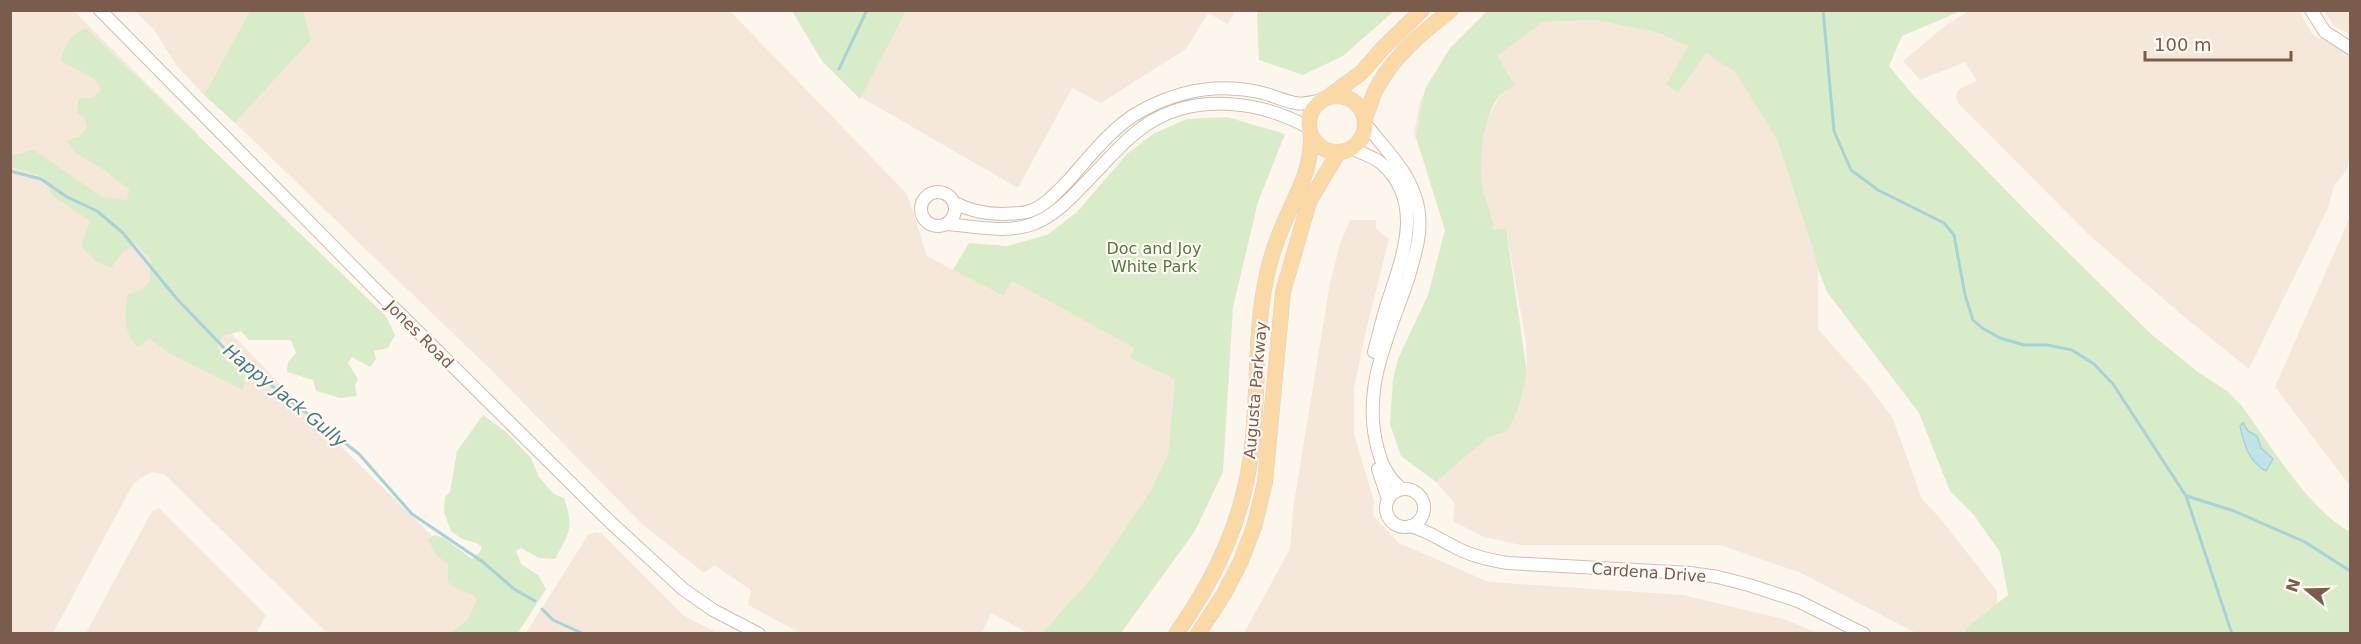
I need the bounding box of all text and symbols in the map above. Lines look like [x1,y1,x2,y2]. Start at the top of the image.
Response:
scale bar [2145,24,2290,62]
text: 100 m [2154,34,2212,55]
park label: Doc and Joy White Park [1106,239,1202,276]
street label: Jones Road [381,296,457,372]
street label: Augusta Parkway [1240,321,1271,460]
water label: Happy Jack Gully [220,340,351,452]
street label: Cardena Drive [1591,559,1707,586]
north arrow [2277,560,2337,620]
text: N [2282,576,2304,595]

